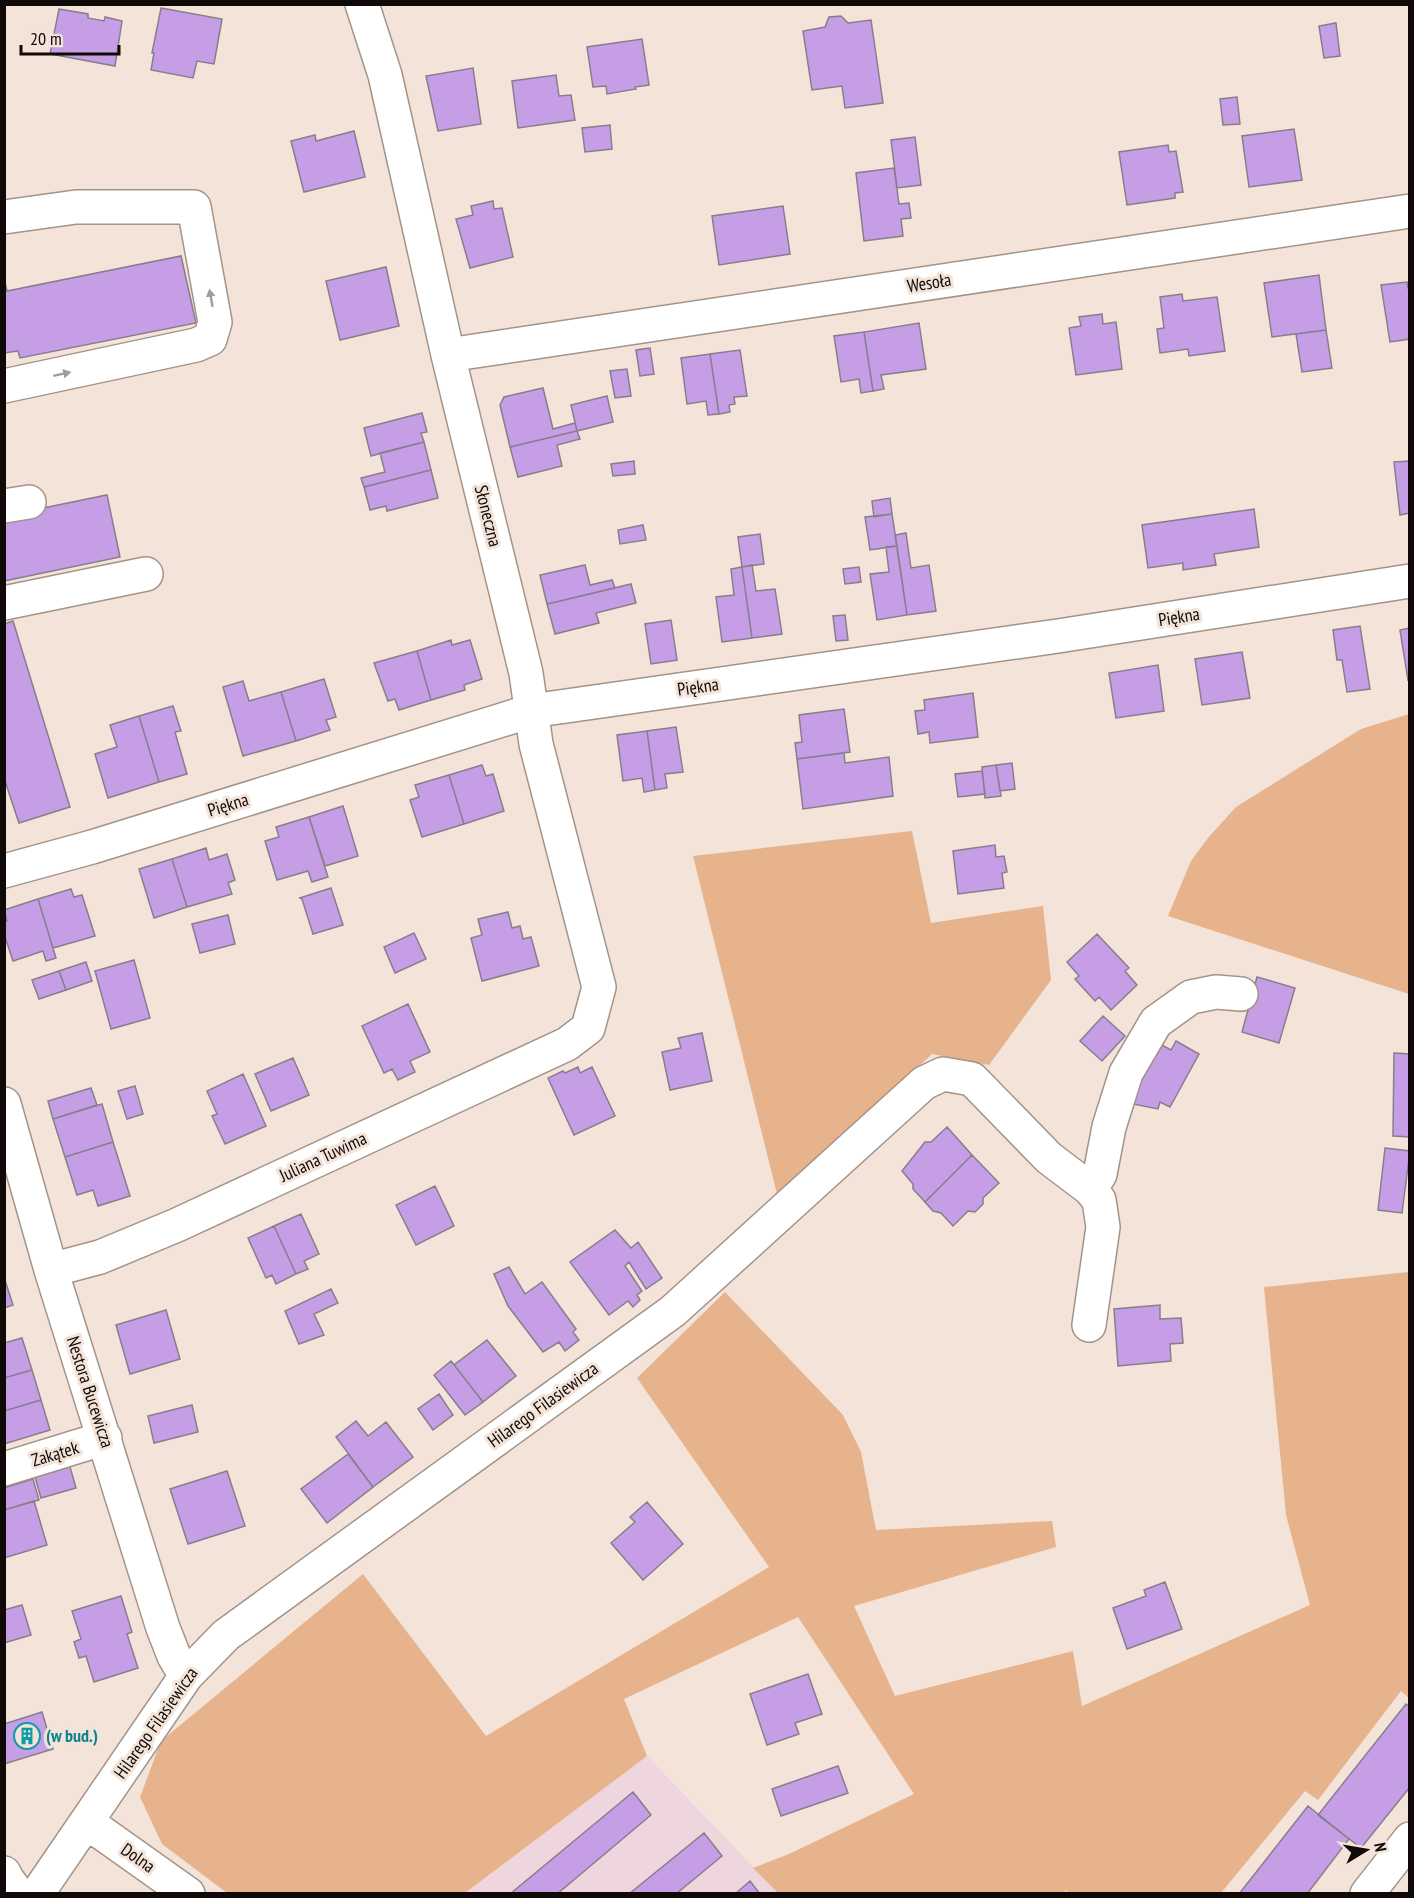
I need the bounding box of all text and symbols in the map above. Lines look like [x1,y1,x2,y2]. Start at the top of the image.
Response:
scale bar [21,18,118,56]
text: 20 m [30,27,62,50]
street label: Wesoła [905,268,953,297]
one-way arrow [206,288,215,307]
one-way arrow [52,368,71,378]
street label: Słoneczna [470,483,507,549]
street label: Piękna [1157,602,1201,631]
street label: Piękna [676,672,720,701]
street label: Piękna [205,787,251,822]
street label: Juliana Tuwima [275,1126,370,1187]
street label: Nestora Bucewicza [62,1333,119,1450]
street label: Hilarego Filasiewicza [483,1357,602,1452]
street label: Zakątek [28,1435,81,1472]
street label: Hilarego Filasiewicza [109,1662,203,1783]
building icon: (w bud.) [12,1721,42,1751]
place label: (w bud.) [46,1724,98,1747]
north arrow [1336,1820,1396,1880]
street label: Dolna [117,1838,160,1877]
text: N [1370,1841,1391,1853]

